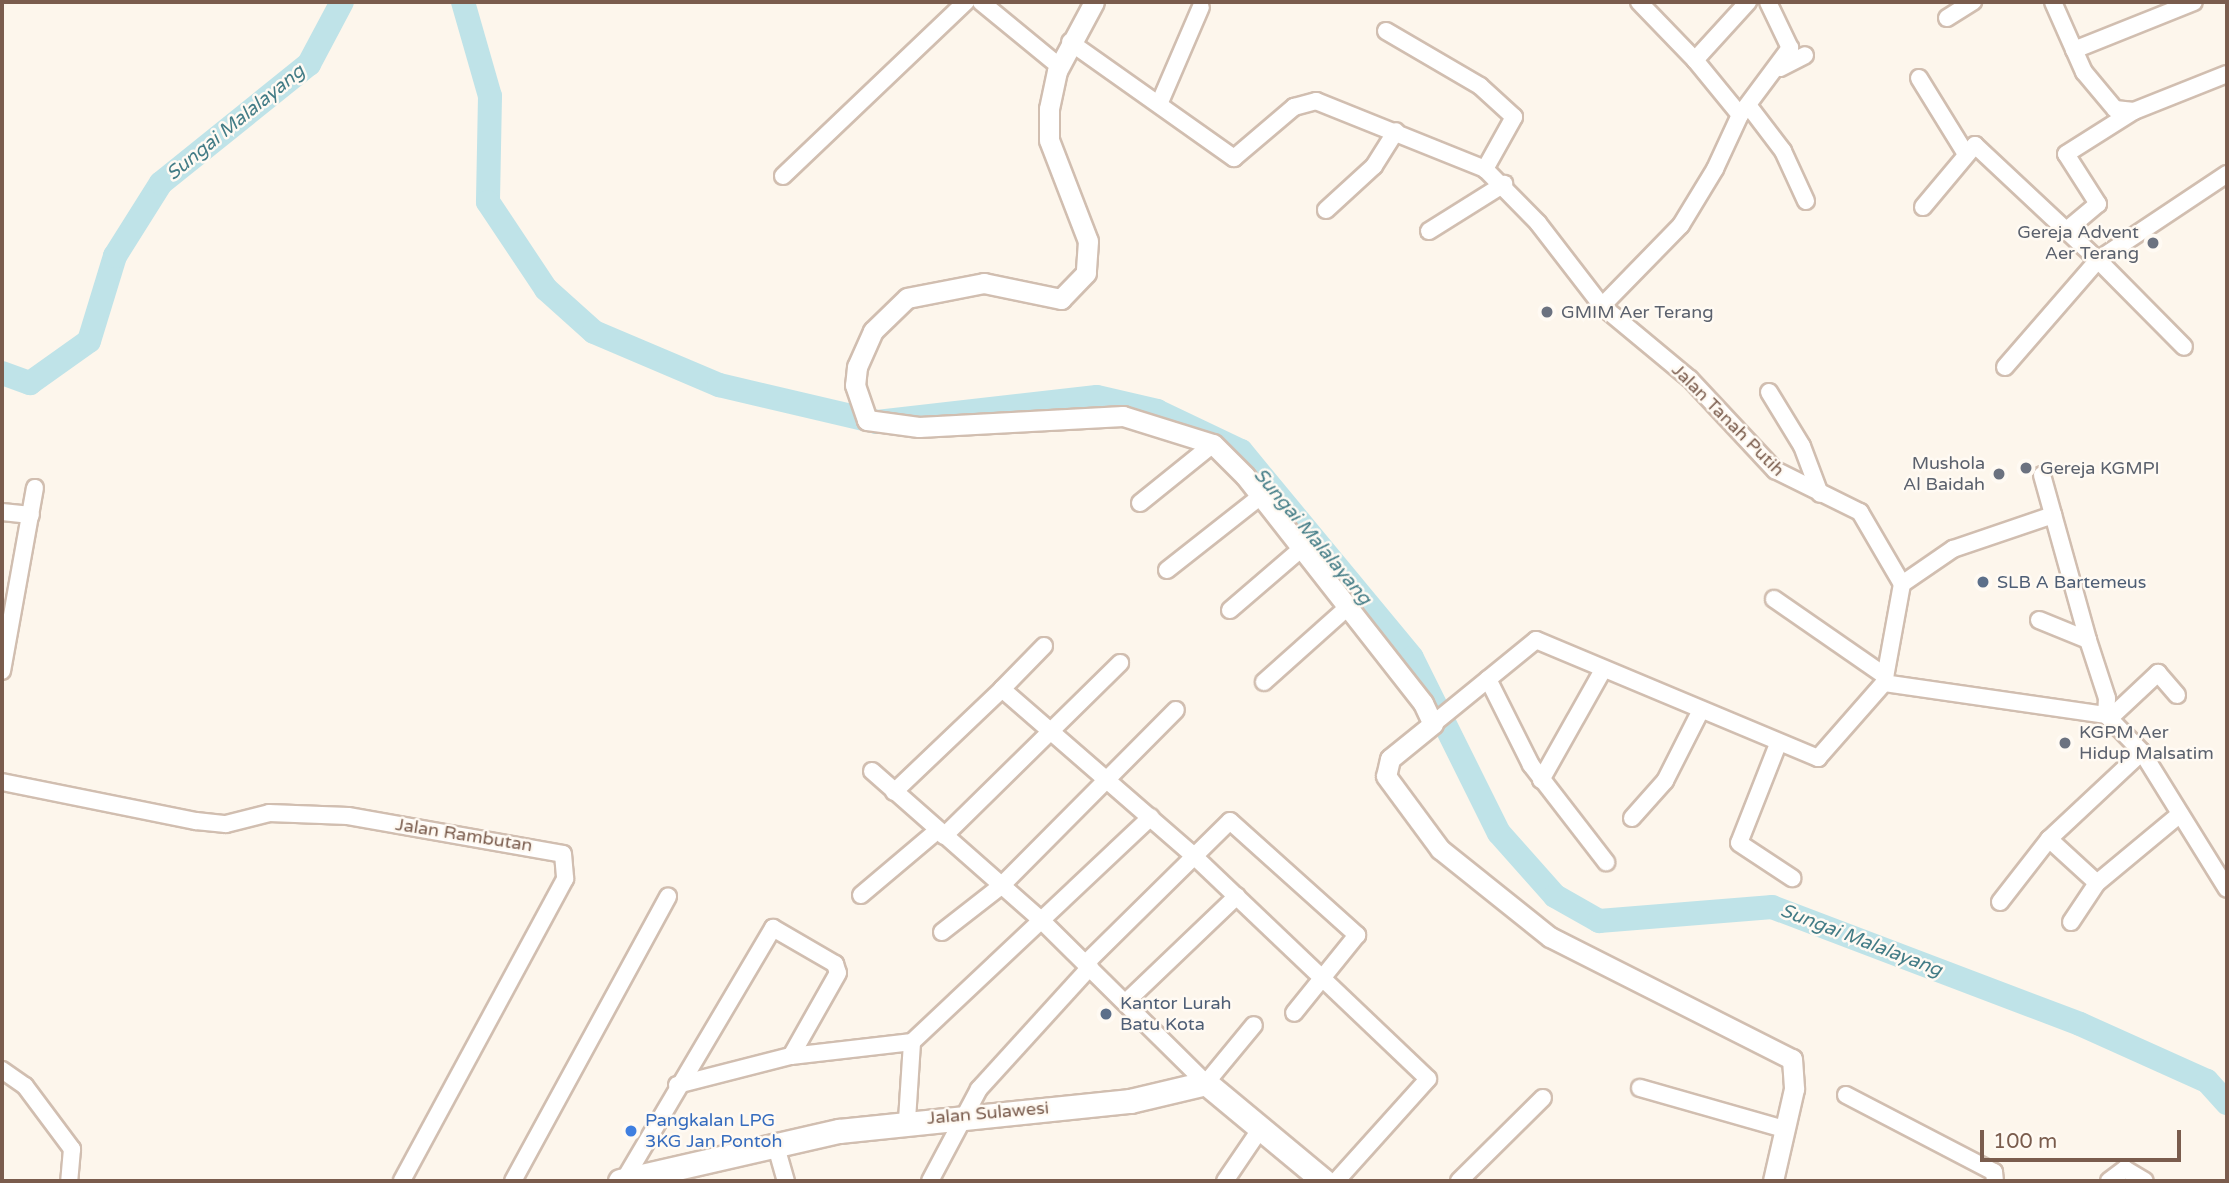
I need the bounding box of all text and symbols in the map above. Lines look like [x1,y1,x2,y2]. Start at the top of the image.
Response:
water label: Sungai Malalayang [162,60,310,186]
place label: Gereja Advent Aer Terang [2017,222,2139,264]
marker: Gereja Advent Aer Terang [2145,235,2161,251]
place label: GMIM Aer Terang [1561,301,1714,323]
marker: GMIM Aer Terang [1539,304,1555,320]
street label: Jalan Tanah Putih [1667,359,1789,481]
place label: Mushola Al Baidah [1903,453,1985,496]
place label: Gereja KGMPI [2040,457,2160,479]
marker: Gereja KGMPI [2018,460,2034,476]
water label: Sungai Malalayang [1248,464,1376,610]
marker: Mushola Al Baidah [1991,466,2007,482]
place label: SLB A Bartemeus [1997,571,2146,593]
marker: SLB A Bartemeus [1975,574,1991,590]
place label: KGPM Aer Hidup Malsatim [2079,722,2214,764]
marker: KGPM Aer Hidup Malsatim [2057,735,2073,751]
street label: Jalan Rambutan [394,814,534,856]
water label: Sungai Malalayang [1777,900,1945,982]
place label: Kantor Lurah Batu Kota [1120,993,1231,1036]
marker: Kantor Lurah Batu Kota [1098,1006,1114,1022]
street label: Jalan Sulawesi [926,1097,1050,1129]
place label: Pangkalan LPG 3KG Jan Pontoh [645,1110,782,1152]
scale bar [1984,1116,2185,1160]
marker: Pangkalan LPG 3KG Jan Pontoh [623,1123,639,1139]
text: 100 m [1993,1129,2057,1154]

